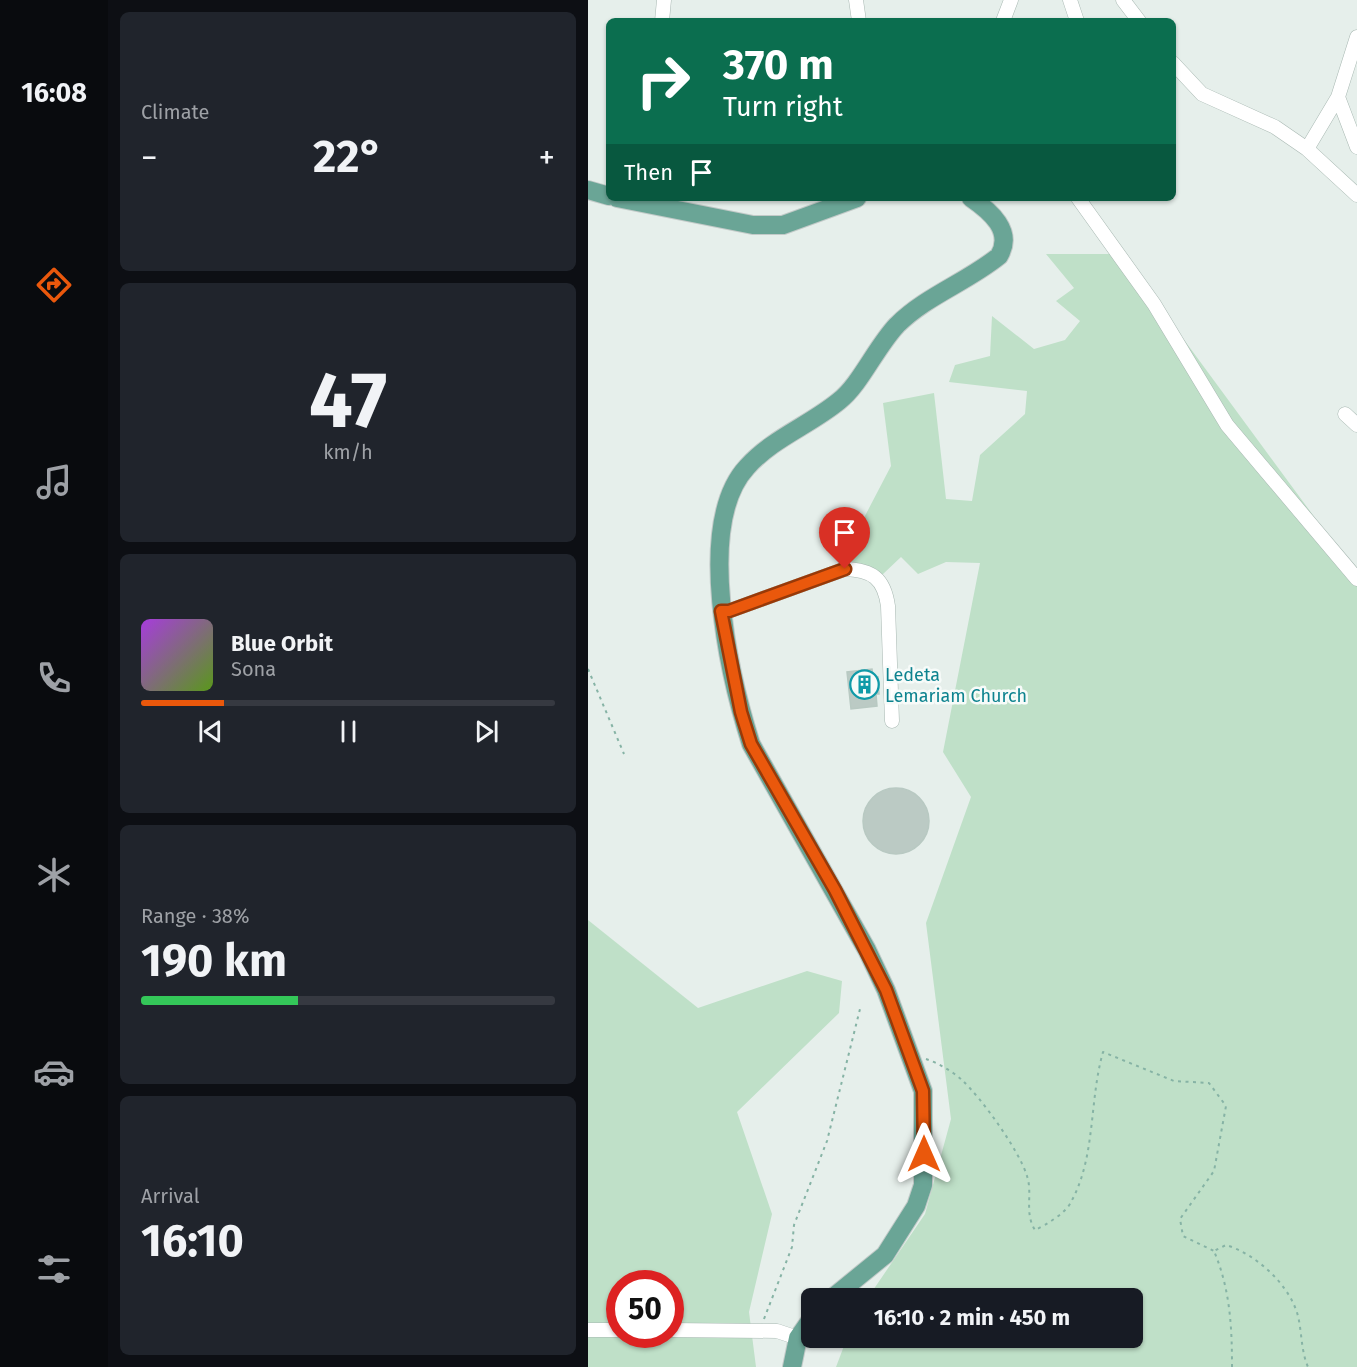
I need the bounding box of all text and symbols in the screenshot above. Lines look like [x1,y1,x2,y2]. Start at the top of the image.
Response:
text: 370 m [723,40,834,90]
icon: right [624,42,702,120]
text: 16:08 [21,77,87,109]
text: Turn right [723,91,843,123]
text: Climate [141,100,209,124]
text: 22° [313,130,383,184]
text: − [141,138,158,178]
text: + [539,138,555,178]
icon: arrive [685,156,718,189]
text: Then [624,159,673,186]
icon: directions [33,264,75,306]
text: 47 [309,354,387,448]
text: km/h [323,440,373,464]
icon: music [33,461,75,503]
pin [819,507,870,569]
icon: arrive [828,516,861,549]
text: Blue Orbit [231,630,333,657]
icon: phone [33,657,75,699]
text: Sona [231,657,276,681]
place label: Ledeta Lemariam Church [885,664,1027,707]
building icon: Ledeta Lemariam Church [848,669,880,701]
icon: previous [194,715,227,748]
icon: pause [332,715,365,748]
icon: next [470,715,503,748]
icon: climate [33,854,75,896]
text: Range · 38% [141,904,249,928]
text: 190 km [141,934,287,988]
icon: car [33,1051,75,1093]
position arrow [892,1122,956,1186]
text: Arrival [141,1184,200,1208]
text: 16:10 [141,1214,244,1268]
icon: filters [33,1248,75,1290]
speed limit sign: 50 [606,1270,684,1348]
text: 16:10 · 2 min · 450 m [874,1304,1070,1331]

